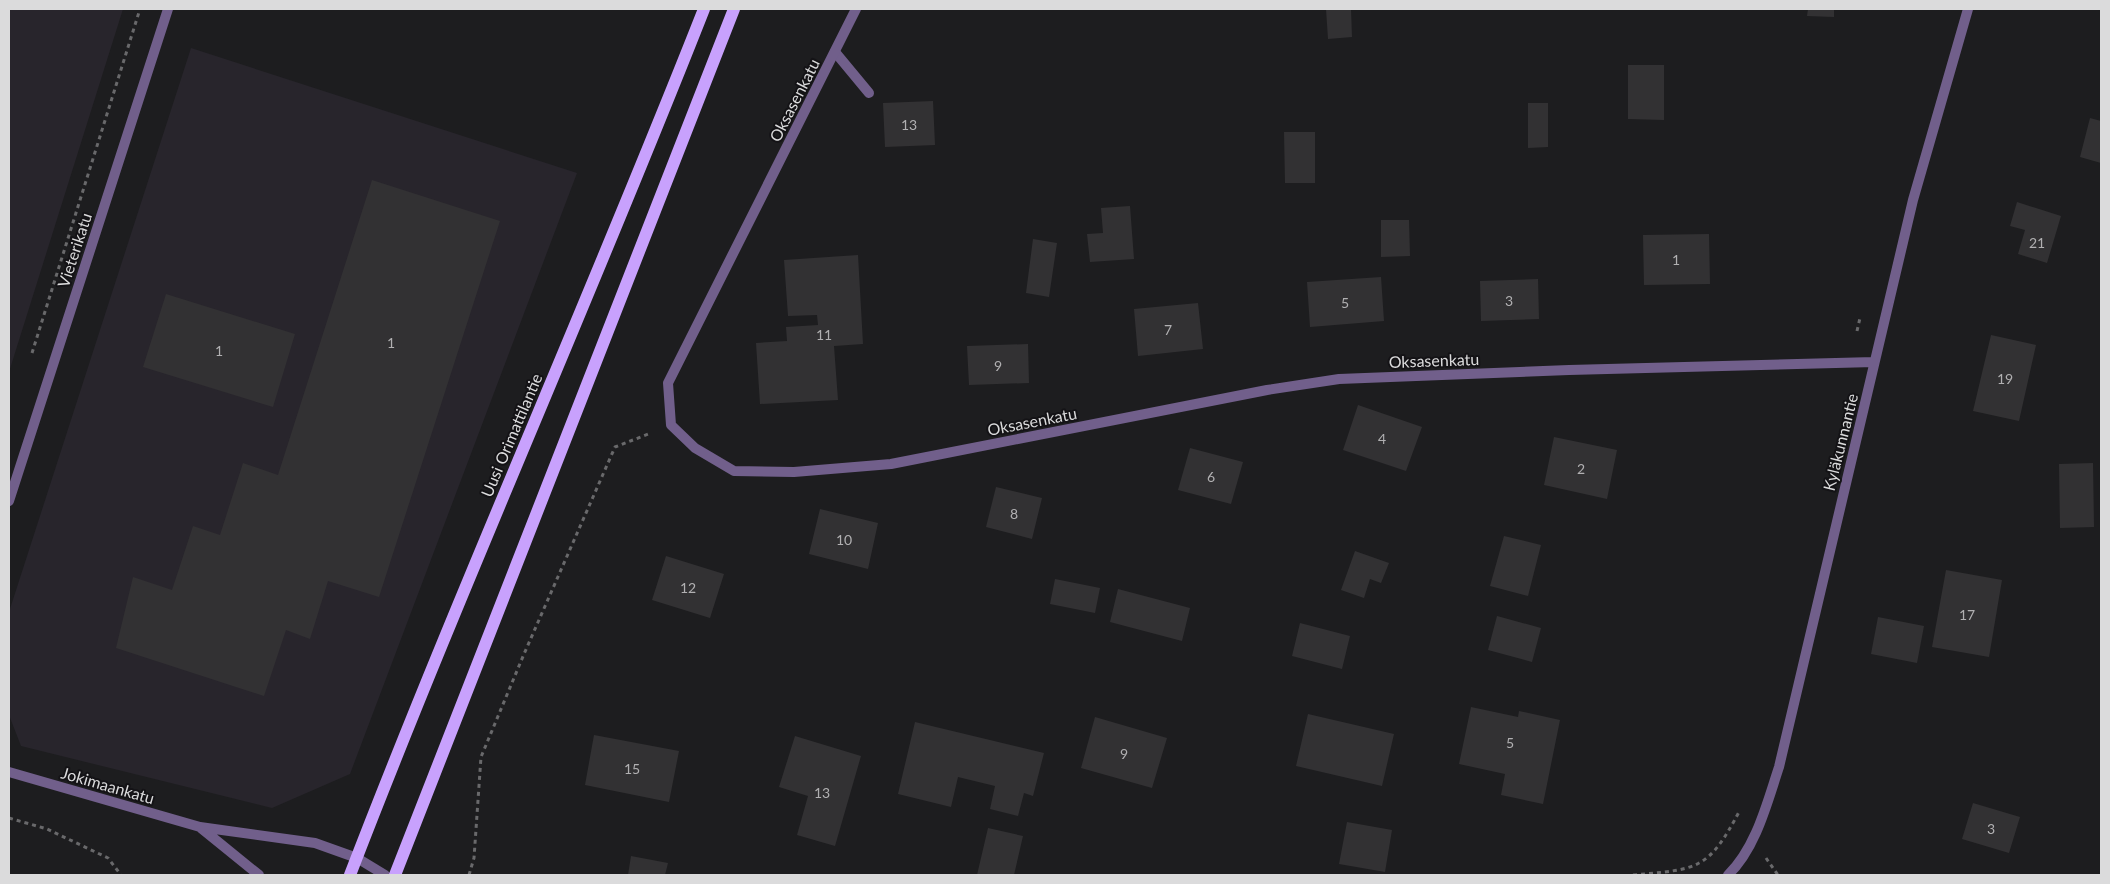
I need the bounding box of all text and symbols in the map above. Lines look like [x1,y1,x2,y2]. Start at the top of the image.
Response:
street label: Oksasenkatu [765,55,823,145]
house number: 13 [901,116,917,133]
street label: Vieterikatu [53,210,95,290]
house number: 21 [2029,234,2045,251]
house number: 1 [1672,251,1680,268]
house number: 3 [1505,292,1513,309]
house number: 5 [1341,294,1349,311]
house number: 7 [1164,321,1172,338]
house number: 11 [816,326,832,343]
house number: 1 [387,334,395,351]
house number: 1 [215,342,223,359]
street label: Oksasenkatu [1388,349,1480,371]
house number: 9 [994,357,1002,374]
street label: Uusi Orimattilantie [476,370,546,500]
house number: 19 [1997,370,2013,387]
street label: Kyläkunnantie [1819,391,1861,493]
street label: Oksasenkatu [986,403,1078,439]
house number: 4 [1378,430,1386,447]
house number: 2 [1577,460,1585,477]
house number: 6 [1207,468,1215,485]
house number: 8 [1010,505,1018,522]
house number: 10 [836,531,852,548]
house number: 12 [680,579,696,596]
house number: 17 [1959,606,1975,623]
house number: 5 [1506,734,1514,751]
house number: 9 [1120,745,1128,762]
house number: 15 [624,760,640,777]
street label: Jokimaankatu [59,763,157,807]
house number: 13 [814,784,830,801]
house number: 3 [1987,820,1995,837]

